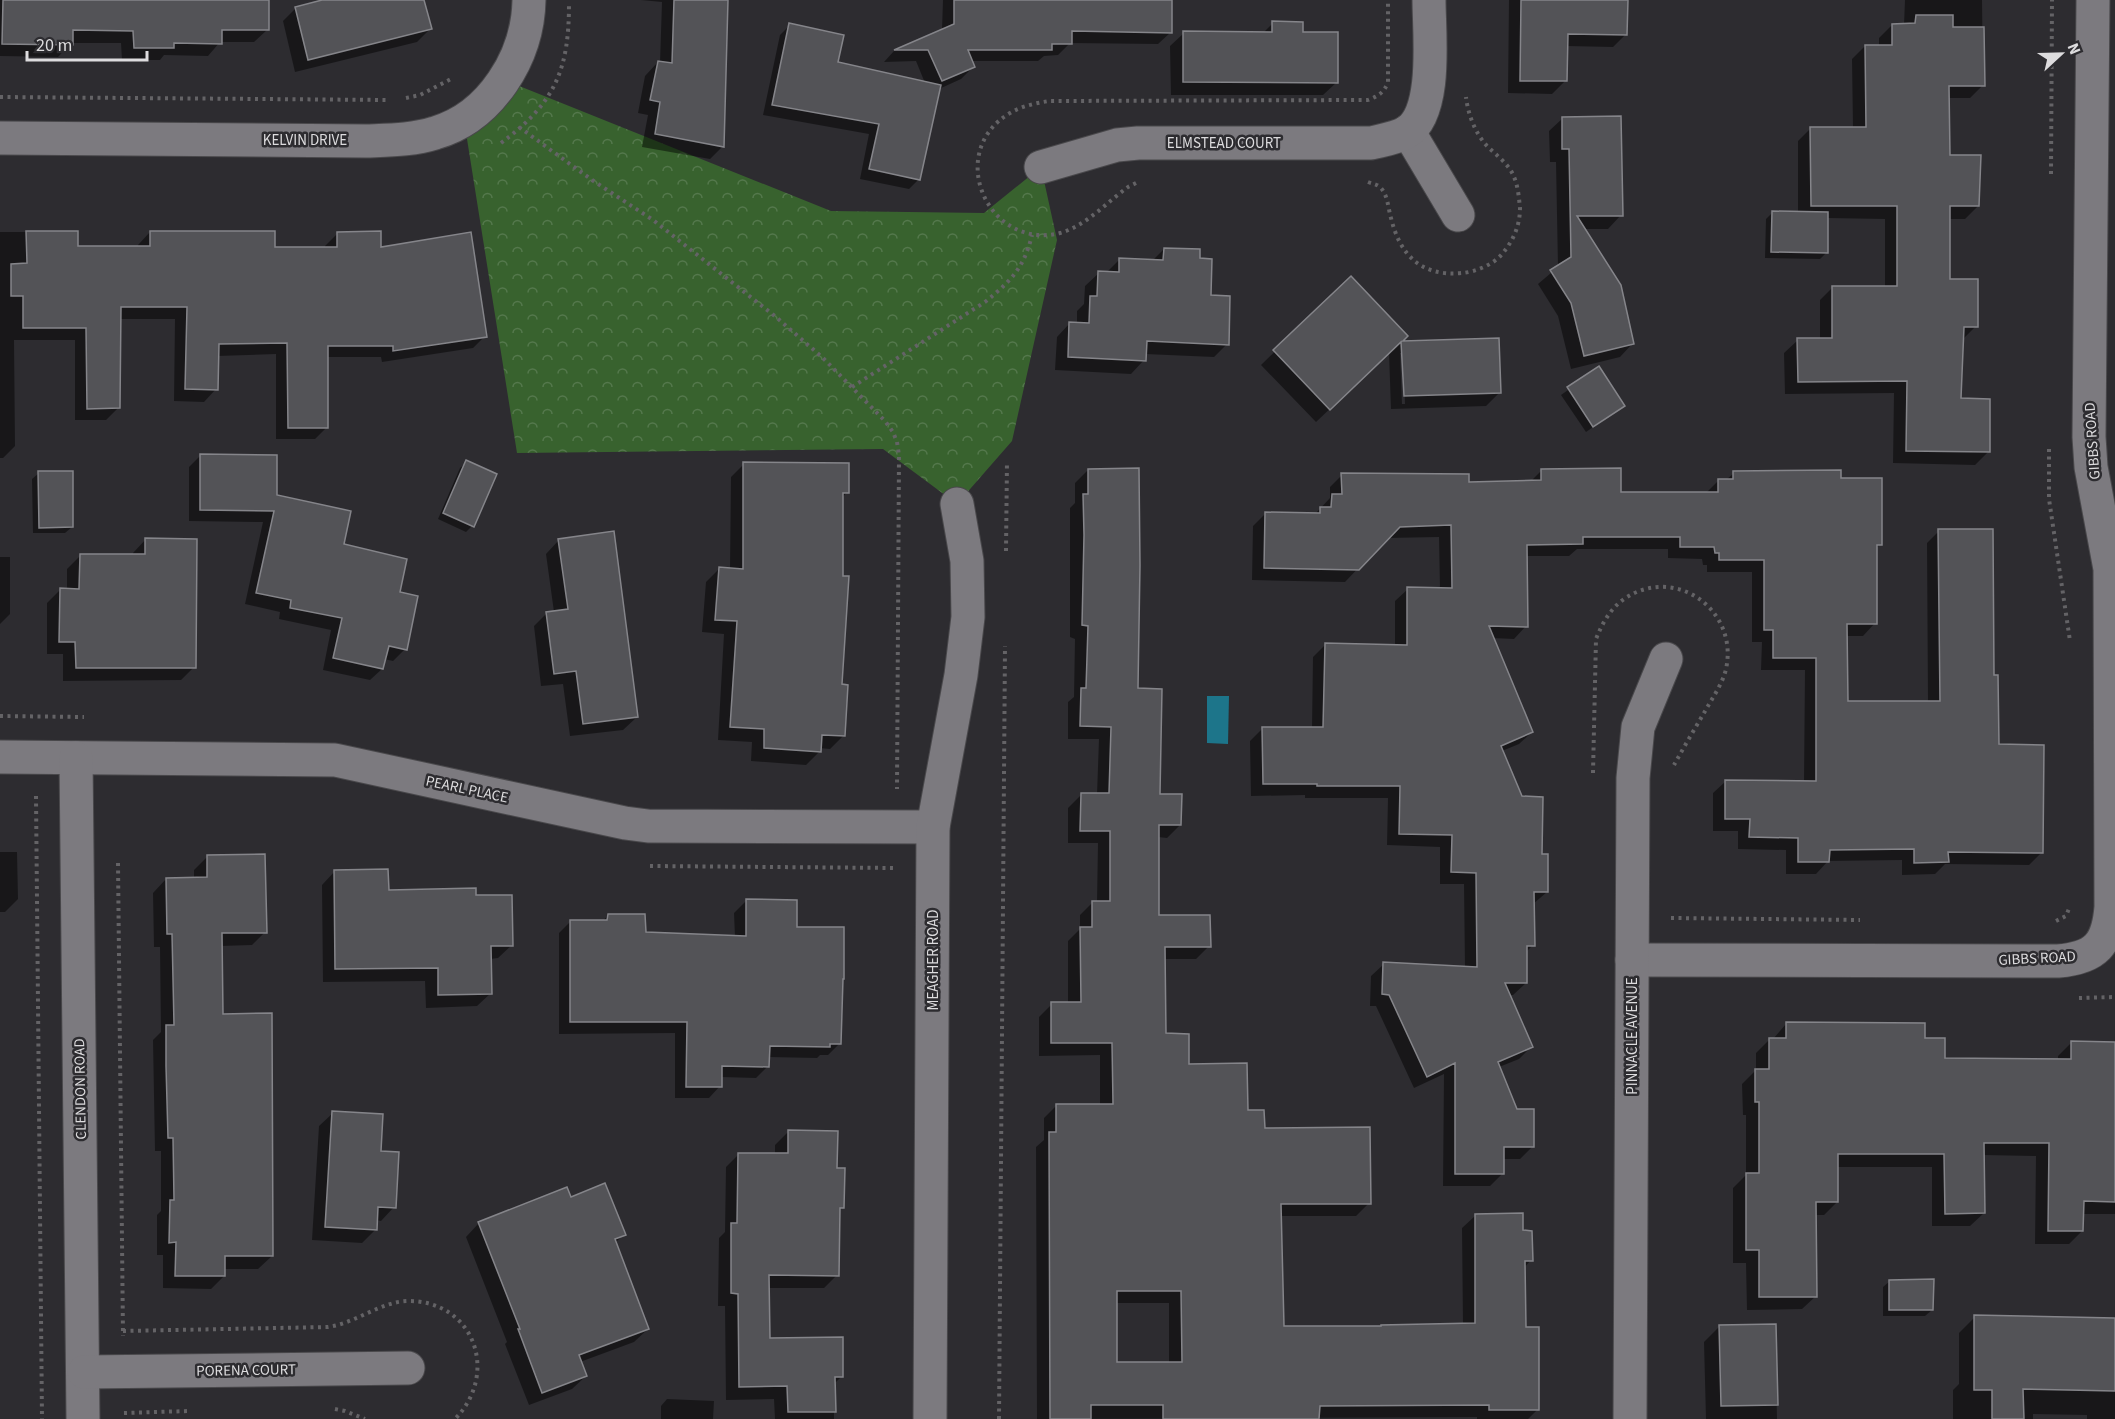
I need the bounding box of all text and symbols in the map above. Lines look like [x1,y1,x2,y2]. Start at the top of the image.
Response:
scale bar [27,24,147,62]
north arrow [2031,24,2091,84]
text: 20 m [36,33,72,58]
text: N [2062,40,2086,58]
street label: KELVIN DRIVE [263,130,347,151]
street label: ELMSTEAD COURT [1167,133,1281,154]
street label: GIBBS ROAD [2079,402,2106,480]
street label: PEARL PLACE [424,771,510,808]
street label: MEAGHER ROAD [923,910,944,1011]
street label: GIBBS ROAD [1998,946,2076,971]
street label: PINNACLE AVENUE [1622,977,1643,1095]
street label: CLENDON ROAD [69,1038,92,1140]
street label: PORENA COURT [196,1359,296,1382]

